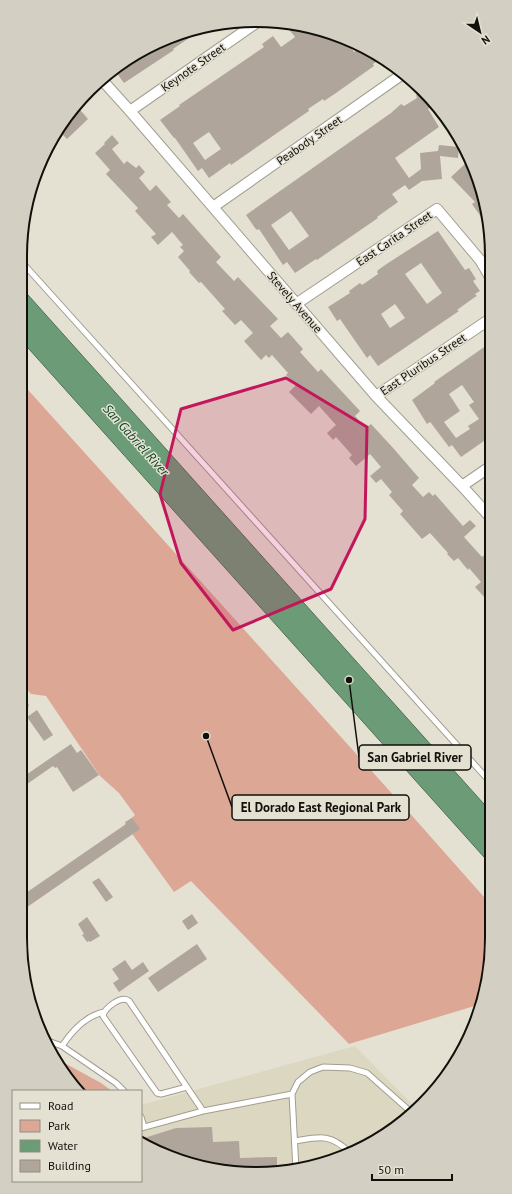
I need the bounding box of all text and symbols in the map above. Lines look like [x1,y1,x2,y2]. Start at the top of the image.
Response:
north arrow [460,12,500,52]
text: N [479,32,493,48]
street label: Keynote Street [158,39,228,95]
street label: Peabody Street [273,112,345,168]
street label: East Carita Street [353,207,435,269]
street label: Stevely Avenue [264,268,326,336]
street label: East Pluribus Street [377,330,469,398]
water label: San Gabriel River [99,401,173,480]
callout: San Gabriel River [359,745,471,770]
text: San Gabriel River [367,749,463,766]
callout: El Dorado East Regional Park [232,795,409,820]
text: El Dorado East Regional Park [241,799,402,816]
legend [12,1090,142,1182]
text: Road [48,1098,73,1113]
text: Park [48,1118,70,1133]
text: Water [48,1138,78,1153]
scale bar [372,1156,452,1182]
text: Building [48,1158,91,1173]
text: 50 m [378,1162,404,1177]

